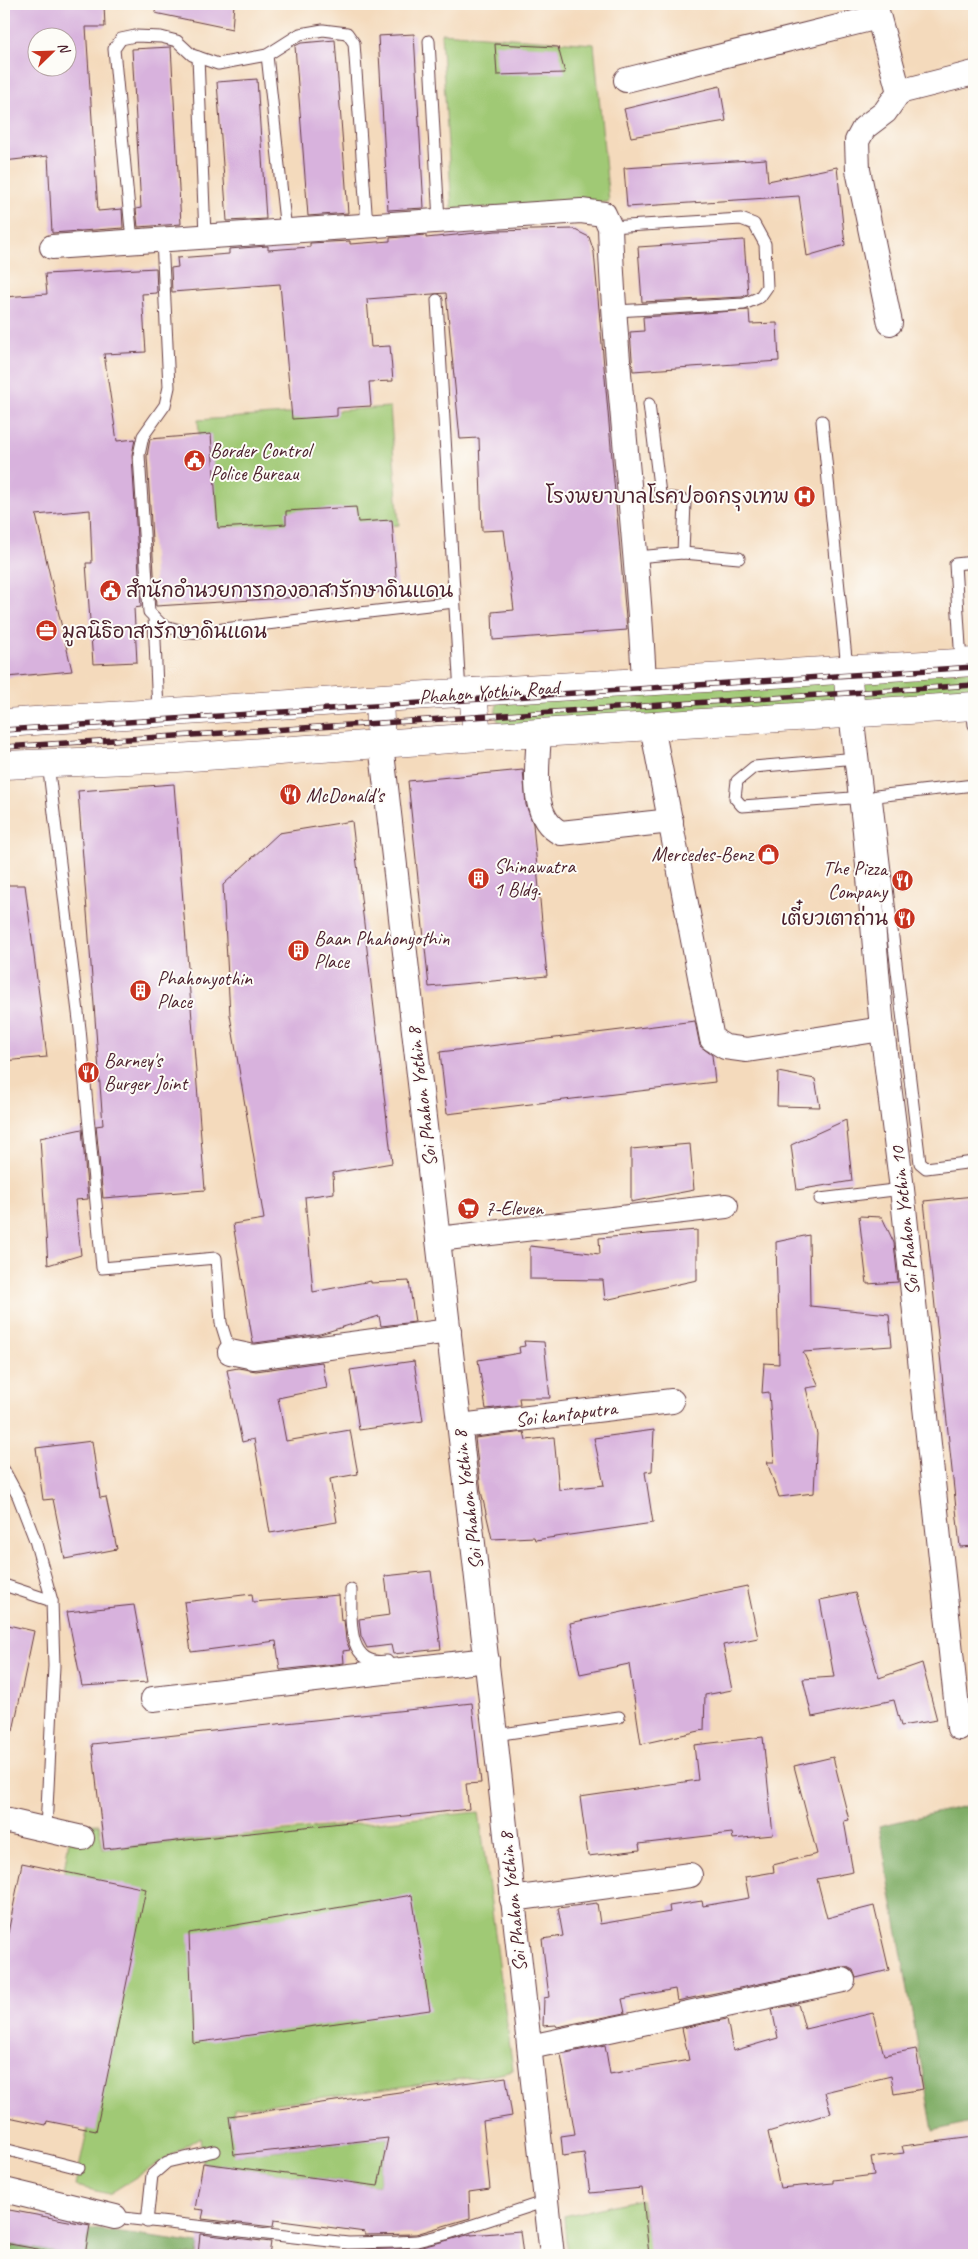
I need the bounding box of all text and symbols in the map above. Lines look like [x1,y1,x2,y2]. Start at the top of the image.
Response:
north arrow [28,28,78,78]
text: N [54,40,74,57]
place label: Border Control Police Bureau [210,438,314,486]
public building icon: Border Control Police Bureau [182,449,206,473]
place label: โรงพยาบาลโรคปอดกรุงเทพ [546,483,789,512]
hospital icon: โรงพยาบาลโรคปอดกรุงเทพ [793,484,817,508]
place label: สำนักอำนวยการกองอาสารักษาดินแดน [126,577,453,603]
public building icon: สำนักอำนวยการกองอาสารักษาดินแดน [98,578,122,602]
office icon: มูลนิธิอาสารักษาดินแดน [34,619,58,643]
place label: มูลนิธิอาสารักษาดินแดน [62,619,267,647]
street label: Phahon Yothin Road [418,674,563,709]
restaurant icon: McDonald's [278,783,302,807]
place label: McDonald's [306,783,386,808]
place label: Mercedes-Benz [651,842,755,867]
shop icon: Mercedes-Benz [757,842,781,866]
place label: Shinawatra 1 Bldg. [494,854,577,902]
place label: The Pizza Company [823,856,889,904]
building icon: Shinawatra 1 Bldg. [466,866,490,890]
restaurant icon: The Pizza Company [891,868,915,892]
place label: เตี๋ยวเตาถ่าน [781,899,888,931]
restaurant icon: เตี๋ยวเตาถ่าน [892,906,916,930]
place label: Baan Phahonyothin Place [314,926,450,974]
building icon: Baan Phahonyothin Place [286,938,310,962]
place label: Phahonyothin Place [157,966,253,1014]
building icon: Phahonyothin Place [129,978,153,1002]
street label: Soi Phahon Yothin 8 [401,1024,443,1168]
place label: Barney's Burger Joint [104,1048,190,1096]
restaurant icon: Barney's Burger Joint [76,1060,100,1084]
street label: Soi Phahon Yothin 10 [885,1143,925,1297]
supermarket icon: 7-Eleven [457,1196,481,1220]
place label: 7-Eleven [485,1196,544,1221]
street label: Soi kantaputra [514,1395,620,1433]
street label: Soi Phahon Yothin 8 [447,1427,489,1571]
street label: Soi Phahon Yothin 8 [493,1829,533,1973]

